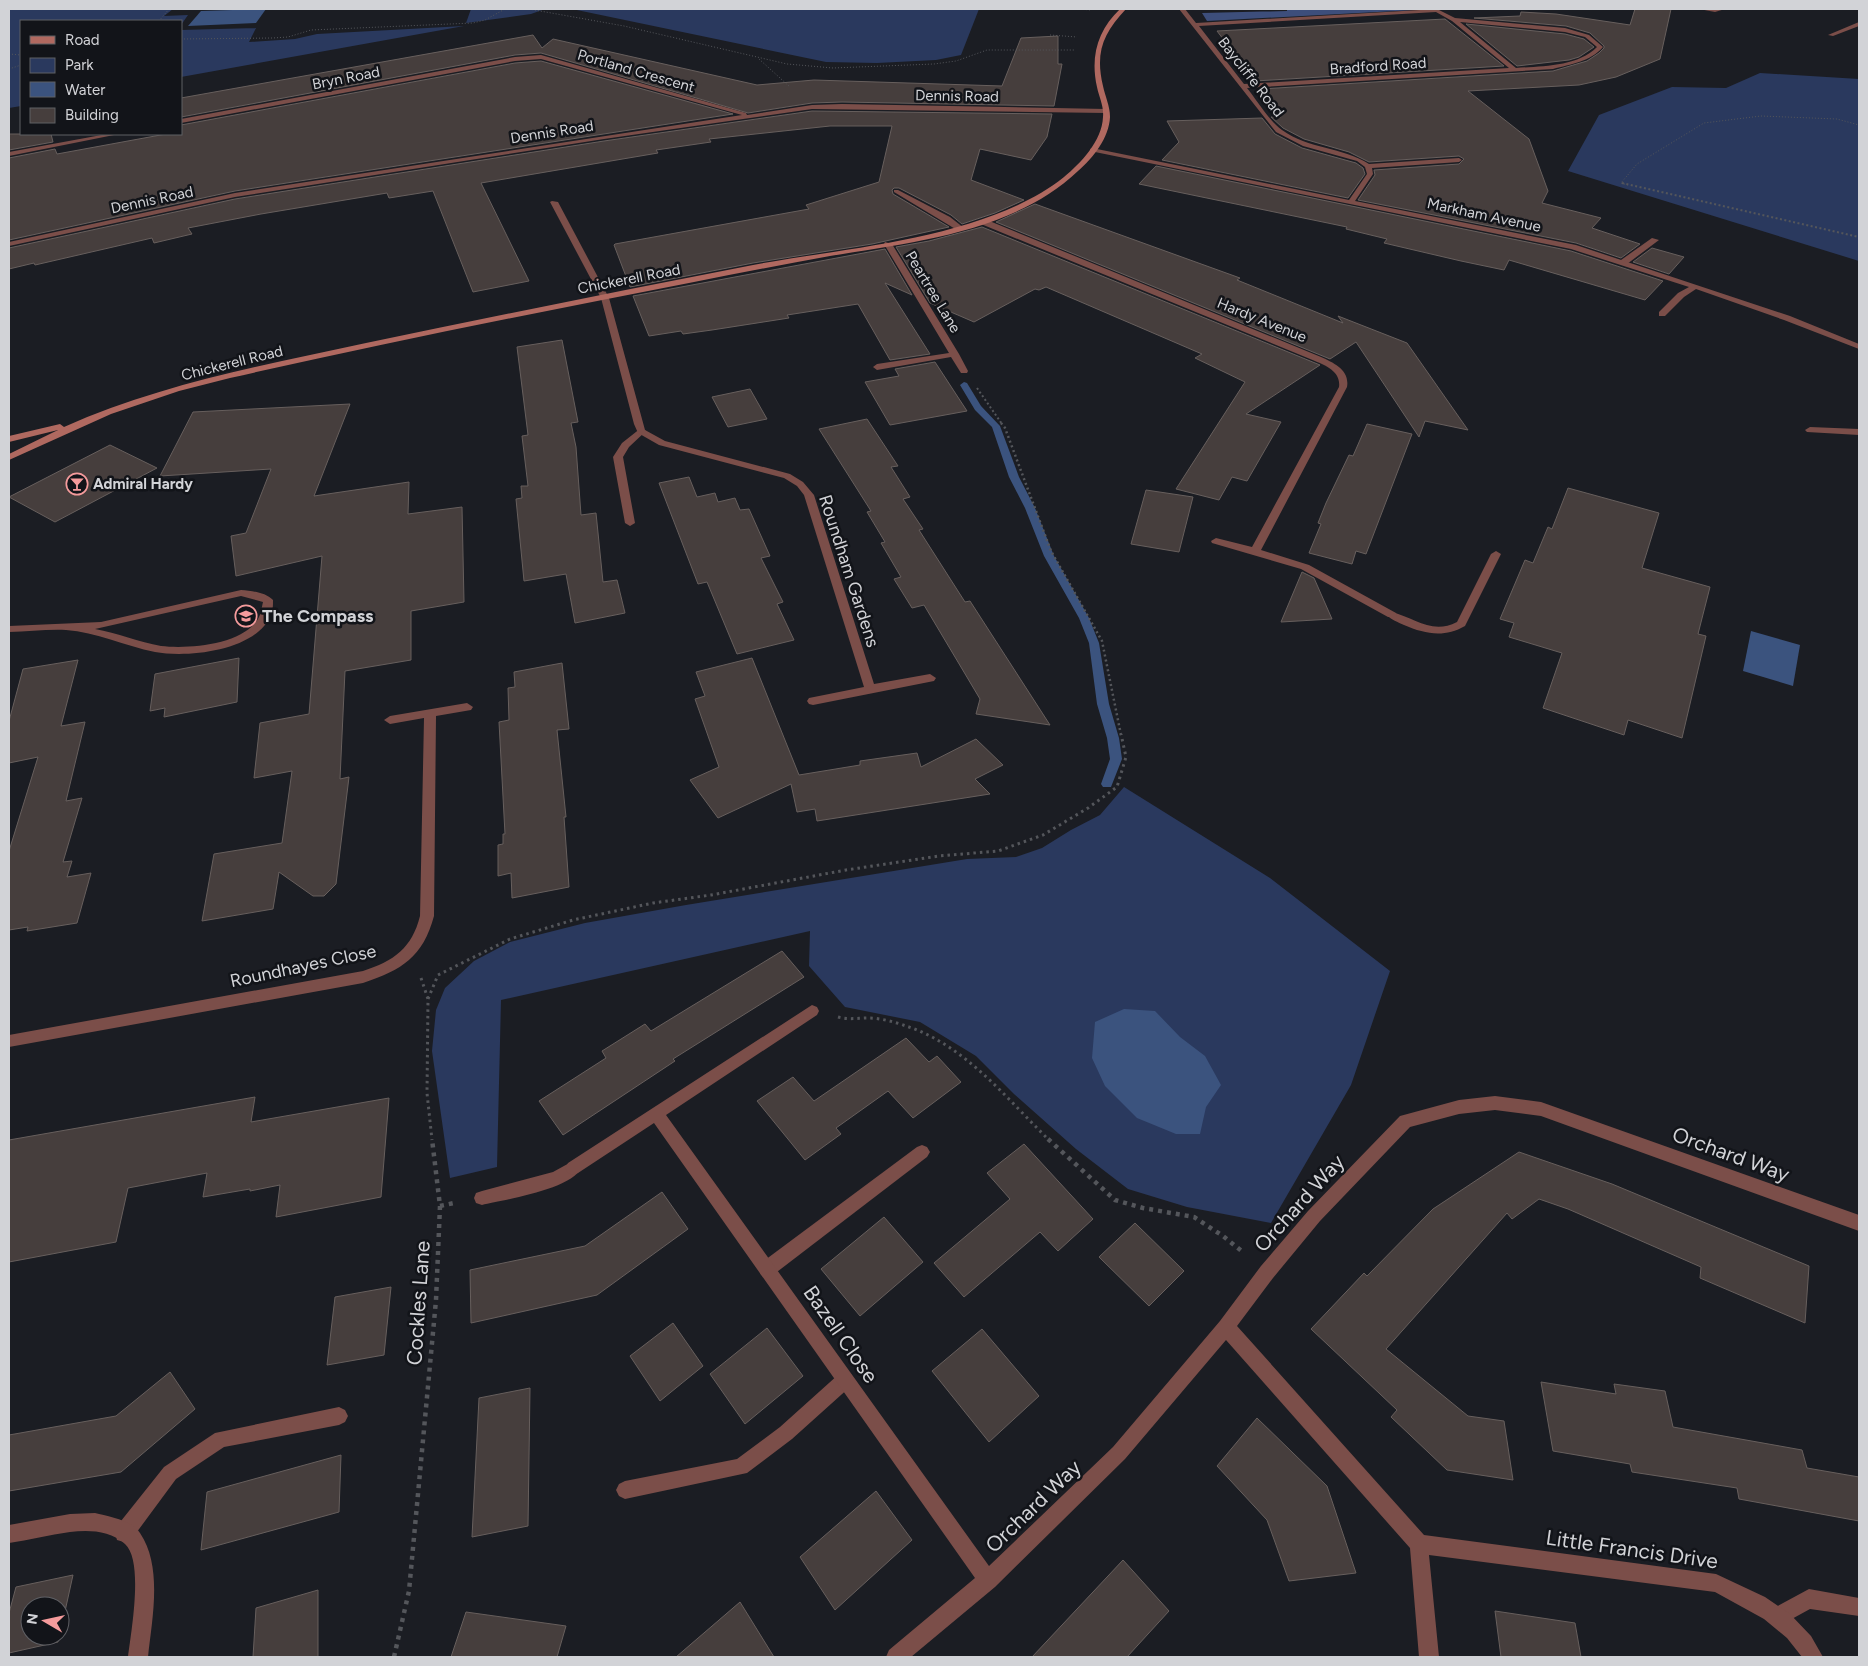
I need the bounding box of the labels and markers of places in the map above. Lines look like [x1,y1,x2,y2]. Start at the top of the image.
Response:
bar icon: Admiral Hardy [65,472,89,496]
place label: Admiral Hardy [93,475,193,493]
school or university icon: The Compass [234,604,258,628]
place label: The Compass [262,605,374,627]

